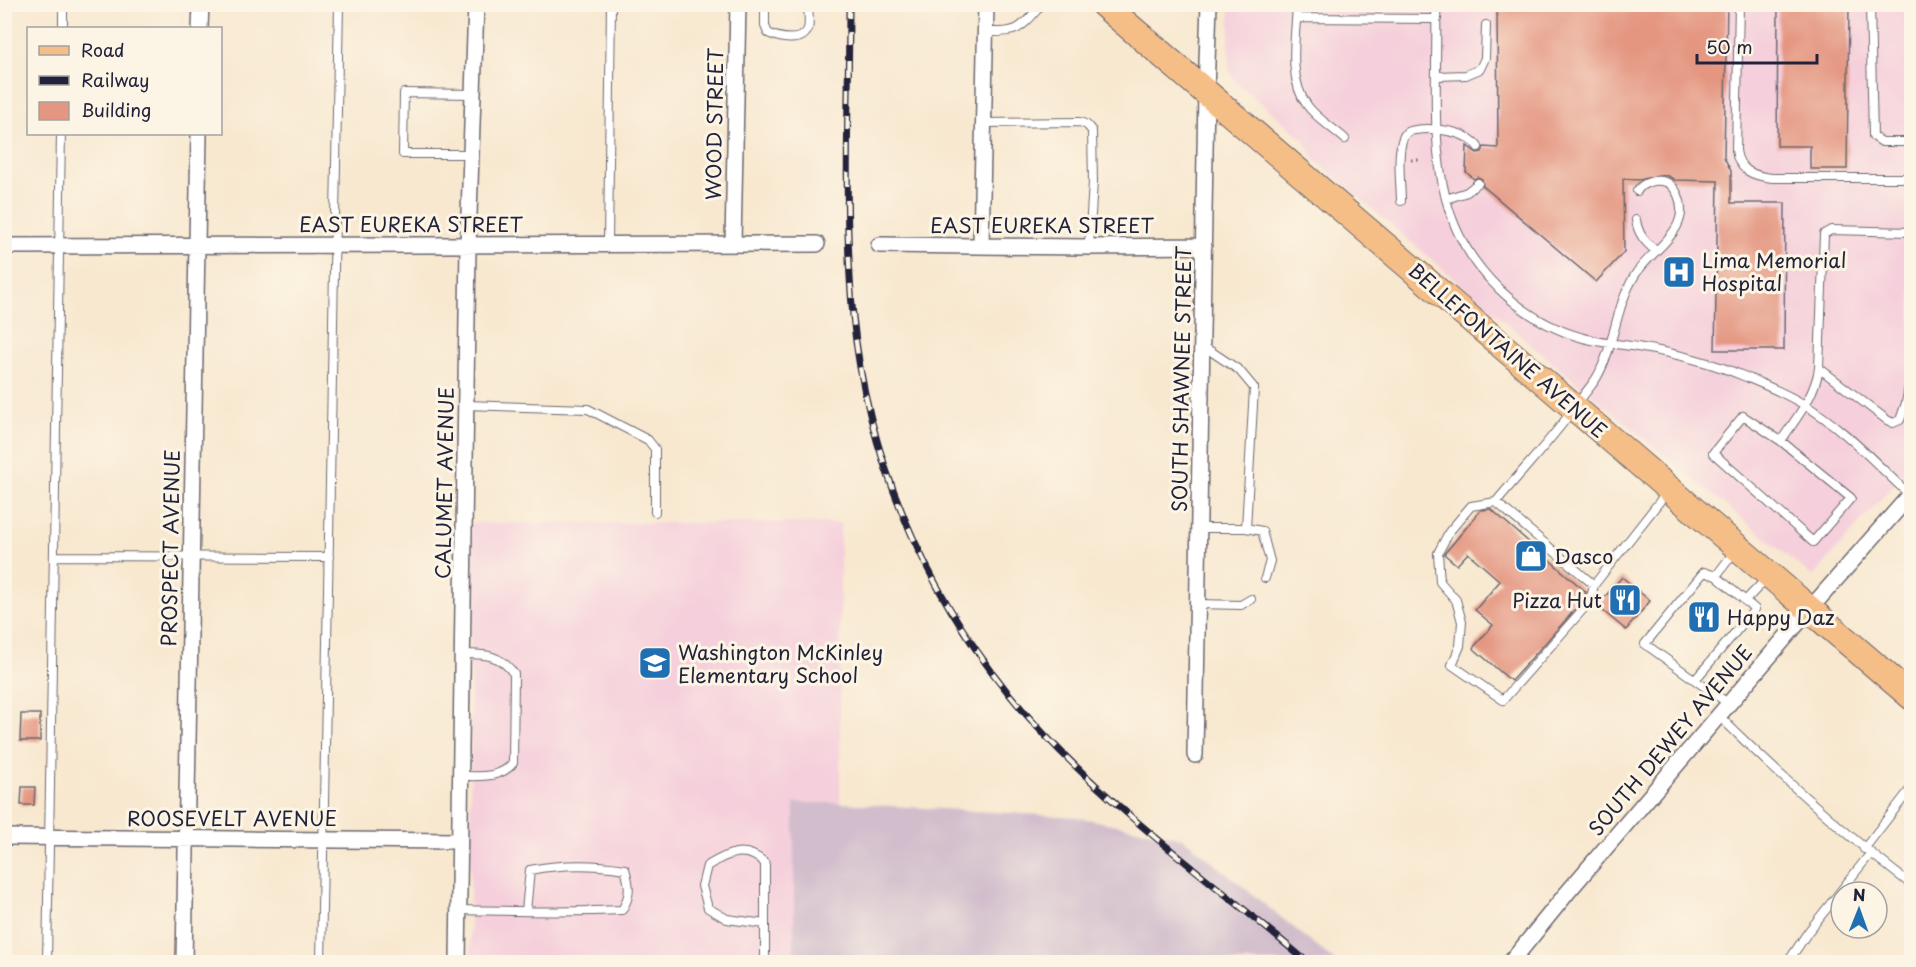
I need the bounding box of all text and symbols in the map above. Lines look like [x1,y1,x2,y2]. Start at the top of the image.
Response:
legend [27,27,222,135]
scale bar [1697,27,1817,65]
text: 50 m [1706,33,1753,60]
text: Road [81,36,125,63]
street label: WOOD STREET [698,47,730,200]
text: Railway [81,66,149,93]
text: Building [81,96,151,123]
street label: EAST EUREKA STREET [299,209,524,239]
street label: EAST EUREKA STREET [930,210,1155,240]
street label: SOUTH SHAWNEE STREET [1164,245,1198,512]
place label: Lima Memorial Hospital [1702,245,1846,298]
hospital icon: Lima Memorial Hospital [1661,254,1697,290]
street label: BELLEFONTAINE AVENUE [1402,255,1614,445]
street label: CALUMET AVENUE [427,387,461,579]
street label: PROSPECT AVENUE [153,449,187,647]
shop icon: Dasco [1513,538,1549,574]
place label: Dasco [1554,541,1613,571]
restaurant icon: Pizza Hut [1607,582,1643,618]
place label: Pizza Hut [1512,585,1602,615]
restaurant icon: Happy Daz [1686,599,1722,635]
place label: Happy Daz [1727,602,1835,632]
place label: Washington McKinley Elementary School [678,637,883,690]
street label: SOUTH DEWEY AVENUE [1581,638,1759,842]
school or university icon: Washington McKinley Elementary School [637,645,673,681]
street label: ROOSEVELT AVENUE [127,803,337,833]
north arrow [1829,880,1889,940]
text: N [1853,882,1866,906]

